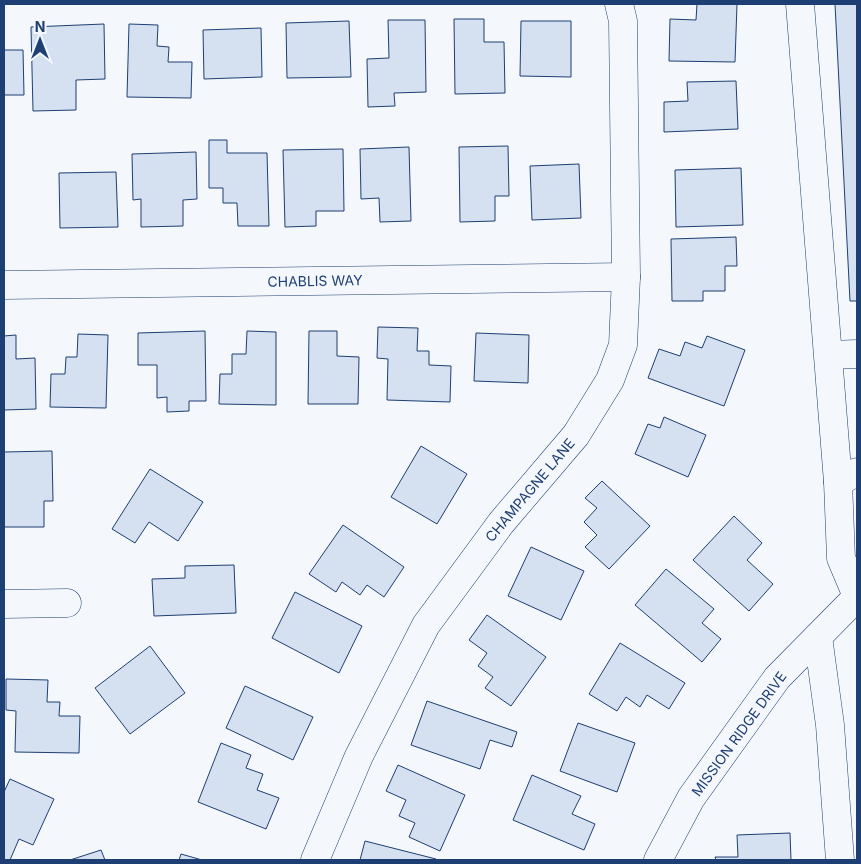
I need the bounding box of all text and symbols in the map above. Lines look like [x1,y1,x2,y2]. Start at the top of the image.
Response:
north arrow [15,15,65,65]
text: N [35,18,45,35]
street label: CHABLIS WAY [267,271,363,290]
street label: CHAMPAGNE LANE [481,434,578,545]
street label: MISSION RIDGE DRIVE [688,668,790,799]

